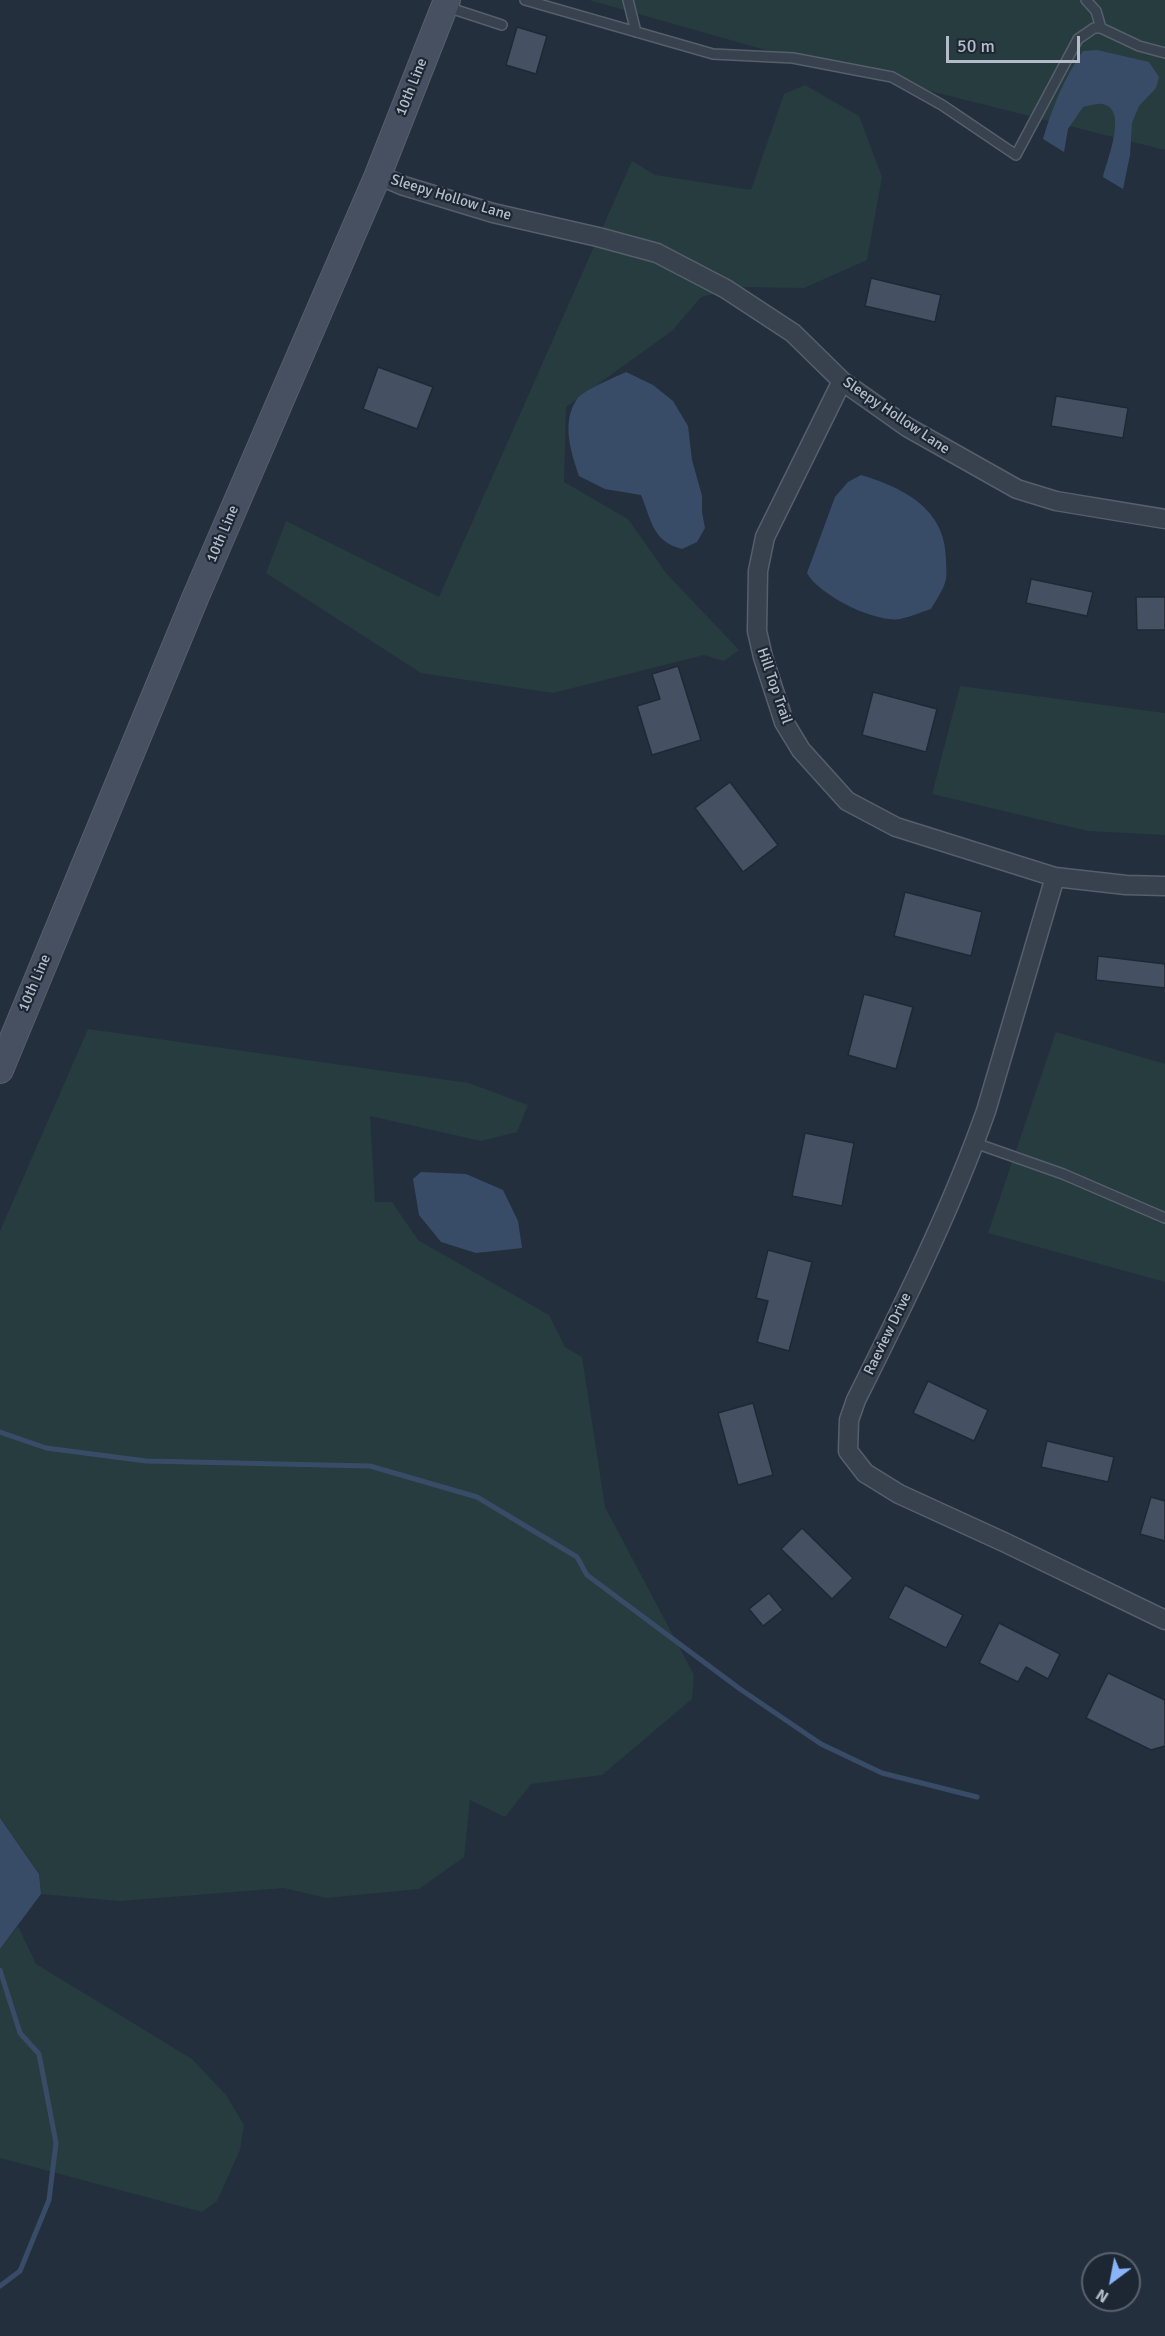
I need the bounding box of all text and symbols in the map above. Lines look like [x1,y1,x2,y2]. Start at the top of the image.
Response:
scale bar [949,24,1082,62]
text: 50 m [957,35,995,57]
street label: 10th Line [392,56,432,118]
street label: Sleepy Hollow Lane [389,171,513,225]
street label: Sleepy Hollow Lane [839,374,953,458]
street label: 10th Line [203,503,243,565]
street label: Hill Top Trail [753,645,795,727]
street label: 10th Line [15,952,55,1014]
street label: Raeview Drive [860,1290,916,1378]
north arrow [1081,2252,1141,2312]
text: N [1093,2284,1113,2307]

